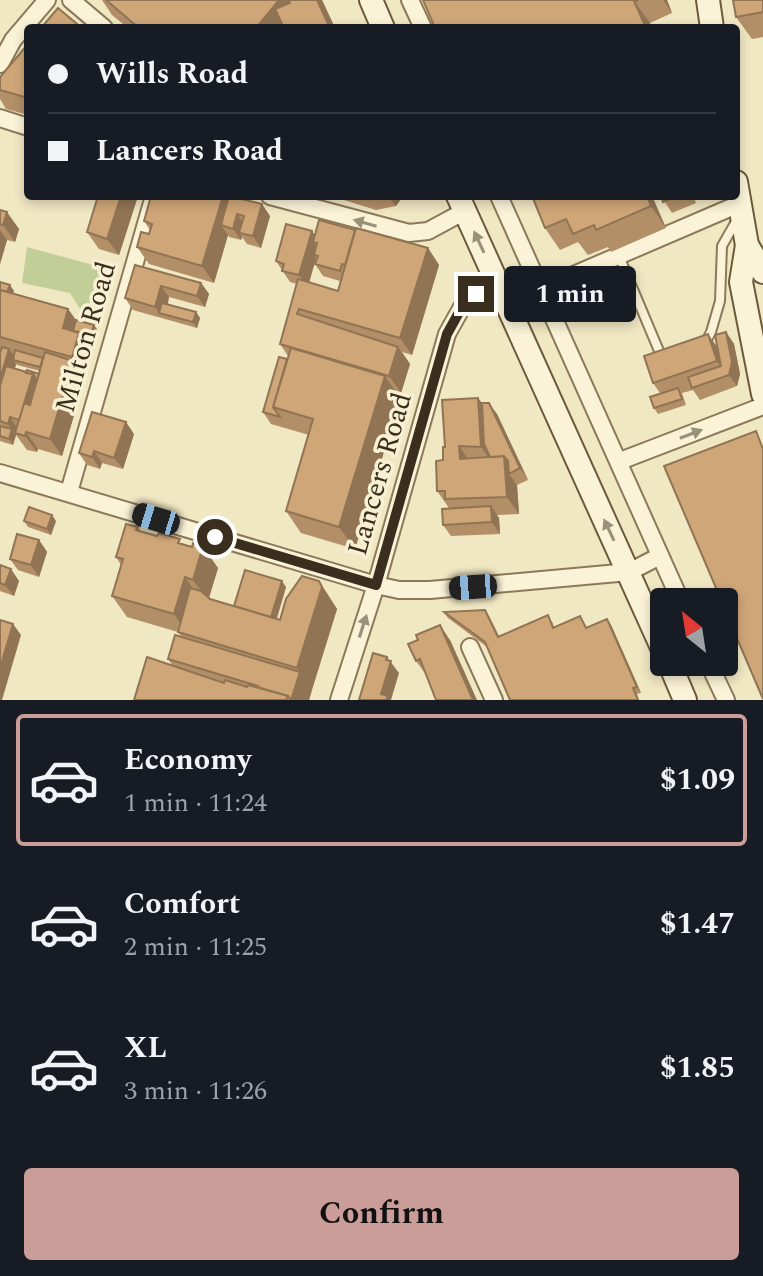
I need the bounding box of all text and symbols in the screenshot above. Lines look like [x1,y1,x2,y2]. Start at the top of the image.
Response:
text: Wills Road [96,51,248,97]
text: Lancers Road [96,128,283,174]
one-way arrow [353,216,378,228]
one-way arrow [472,230,486,253]
street label: Milton Road [44,256,128,418]
callout: 1 min [504,266,636,322]
text: 1 min [535,274,605,314]
route end [458,276,494,312]
street label: Lancers Road [336,387,424,561]
one-way arrow [679,427,703,440]
car [130,501,182,537]
one-way arrow [602,518,616,541]
route start [197,519,233,555]
car [448,573,498,601]
north arrow [650,588,738,676]
map controls [650,588,738,676]
one-way arrow [357,613,369,637]
text: Economy [124,737,251,783]
icon: car [28,744,100,816]
text: $1.09 [660,757,735,803]
text: 1 min · 11:24 [124,783,267,823]
text: Comfort [124,881,240,927]
icon: car [28,888,100,960]
text: $1.47 [660,901,735,947]
text: 2 min · 11:25 [124,927,267,967]
text: XL [124,1025,167,1071]
icon: car [28,1032,100,1104]
text: $1.85 [660,1045,735,1091]
text: 3 min · 11:26 [124,1071,267,1111]
button: Confirm [24,1168,739,1260]

